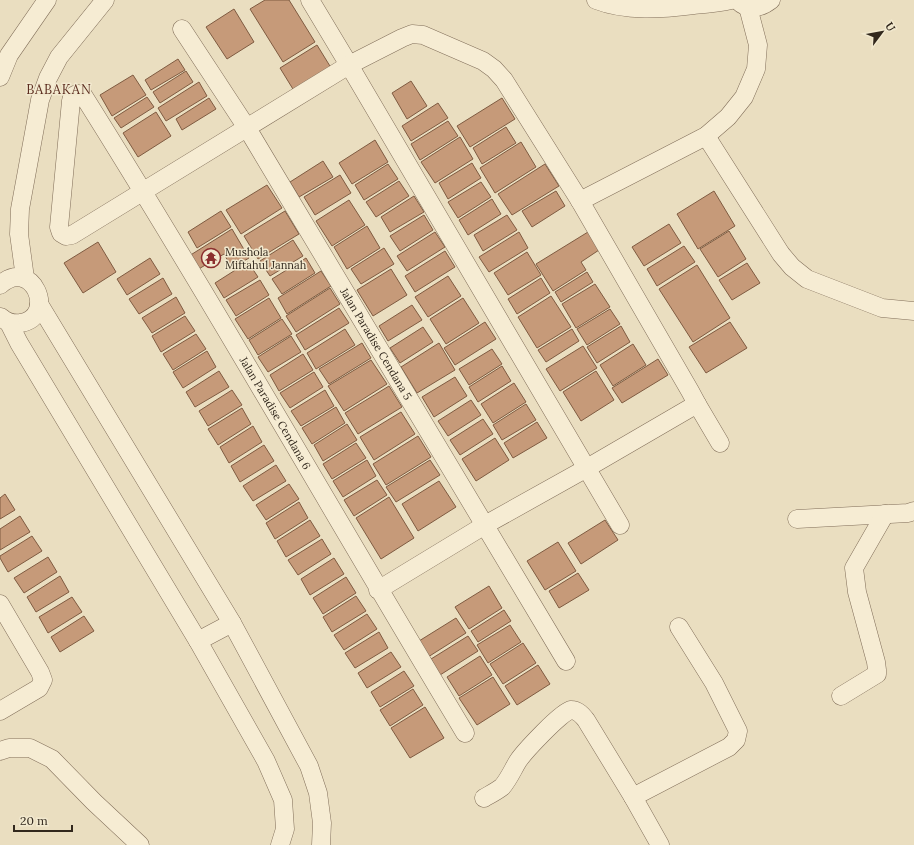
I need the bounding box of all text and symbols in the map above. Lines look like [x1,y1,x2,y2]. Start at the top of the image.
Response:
north arrow [862,12,902,52]
text: U [882,19,899,34]
district label: BABAKAN [26,81,92,98]
place label: Mushola Miftahul Jannah [225,245,307,272]
temple icon: Mushola Miftahul Jannah [200,247,222,269]
street label: Jalan Paradise Cendana 5 [337,284,415,402]
street label: Jalan Paradise Cendana 6 [236,353,314,472]
scale bar [14,807,72,833]
text: 20 m [20,813,48,828]

